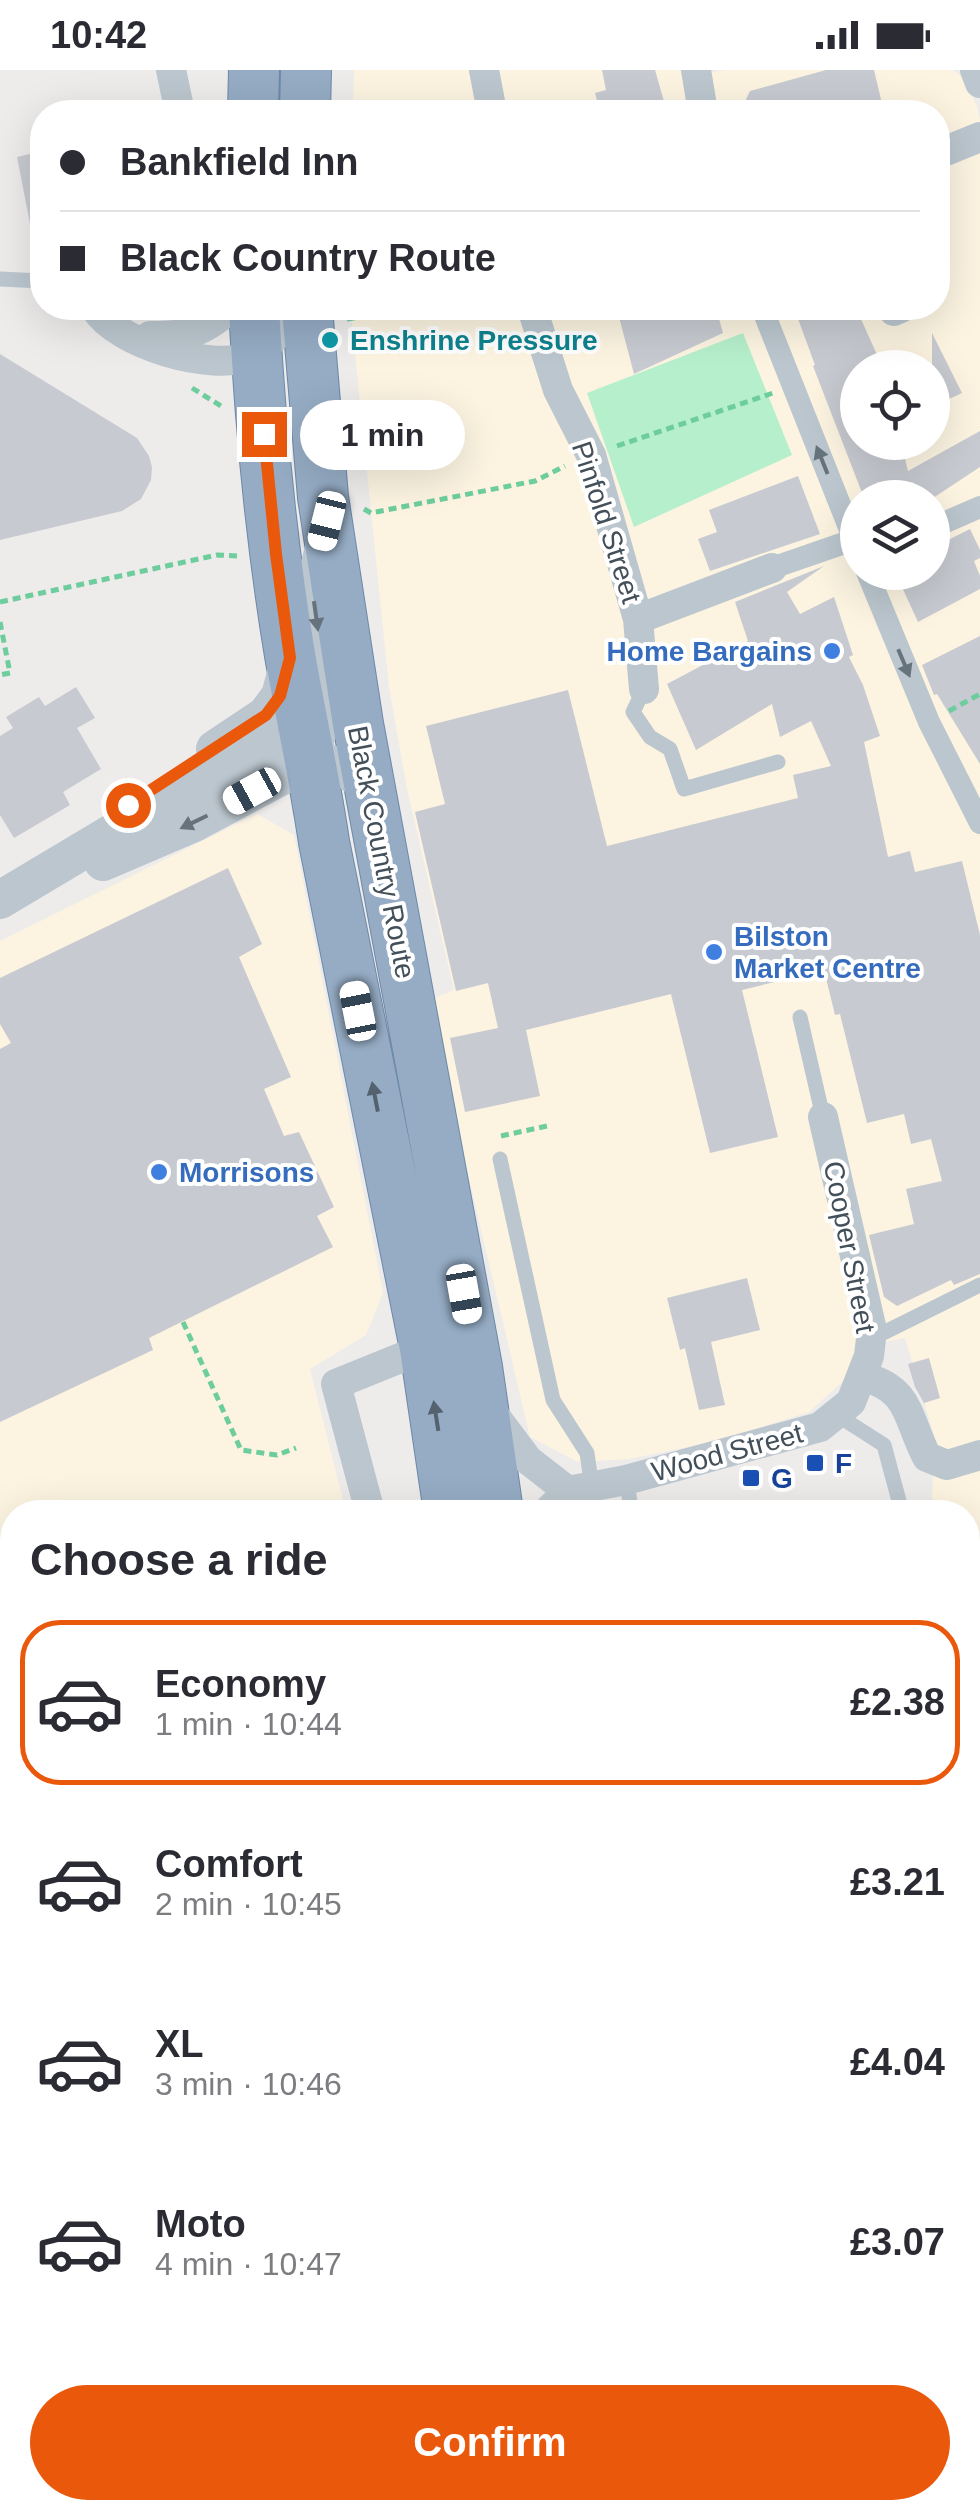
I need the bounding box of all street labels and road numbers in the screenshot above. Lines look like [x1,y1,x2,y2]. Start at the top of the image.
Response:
street label: Pinfold Street [566,437,647,607]
street label: Black Country Route [342,723,421,981]
street label: Cooper Street [818,1159,881,1336]
street label: Wood Street [648,1417,806,1488]

